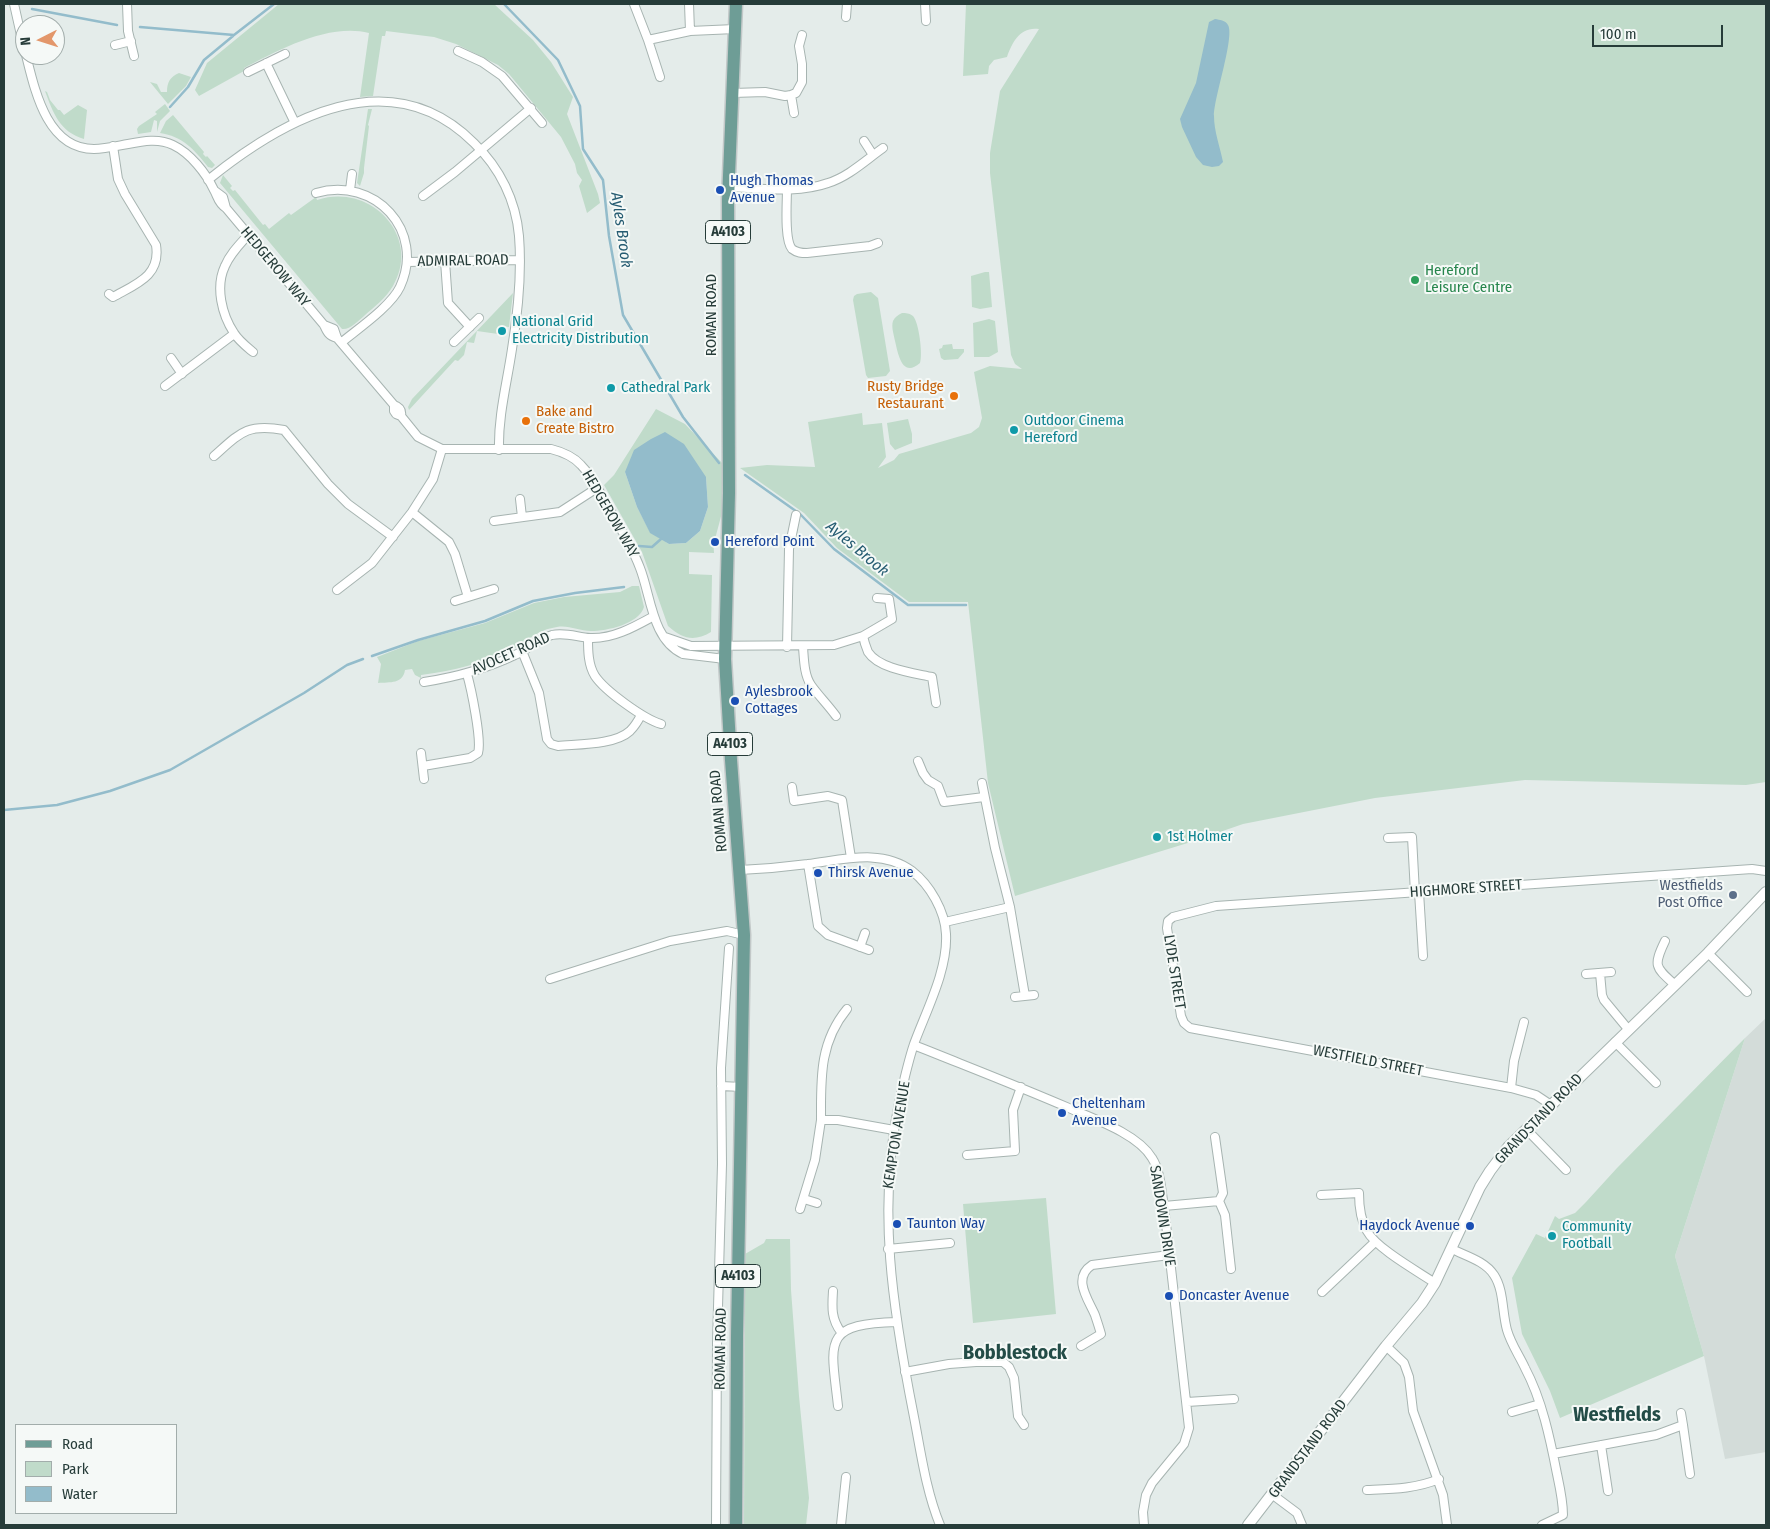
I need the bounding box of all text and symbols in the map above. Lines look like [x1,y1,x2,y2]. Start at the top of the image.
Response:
north arrow [15,15,65,65]
scale bar [1595,15,1726,47]
text: 100 m [1600,25,1637,43]
text: N [17,36,34,46]
place label: Hugh Thomas Avenue [730,172,813,207]
marker: Hugh Thomas Avenue [714,184,726,196]
water label: Ayles Brook [606,191,636,269]
road number: A4103 [706,220,750,243]
street label: HEDGEROW WAY [236,223,314,311]
street label: ADMIRAL ROAD [417,251,509,271]
place label: Hereford Leisure Centre [1425,262,1512,297]
street label: ROMAN ROAD [703,274,721,356]
marker: Hereford Leisure Centre [1409,274,1421,286]
place label: National Grid Electricity Distribution [512,313,649,348]
marker: National Grid Electricity Distribution [496,325,508,337]
place label: Rusty Bridge Restaurant [867,378,944,413]
place label: Cathedral Park [621,379,710,397]
marker: Cathedral Park [605,382,617,394]
marker: Rusty Bridge Restaurant [948,390,960,402]
place label: Bake and Create Bistro [536,403,614,438]
place label: Outdoor Cinema Hereford [1024,412,1124,447]
marker: Bake and Create Bistro [520,415,532,427]
marker: Outdoor Cinema Hereford [1008,424,1020,436]
street label: HEDGEROW WAY [578,467,642,561]
water label: Ayles Brook [822,517,892,581]
place label: Hereford Point [725,533,814,551]
marker: Hereford Point [709,536,721,548]
street label: AVOCET ROAD [469,629,553,679]
place label: Aylesbrook Cottages [745,683,813,718]
marker: Aylesbrook Cottages [729,695,741,707]
road number: A4103 [708,732,752,756]
street label: ROMAN ROAD [706,769,732,853]
place label: 1st Holmer [1167,828,1233,846]
marker: 1st Holmer [1151,831,1163,843]
place label: Thirsk Avenue [828,864,914,882]
marker: Thirsk Avenue [812,867,824,879]
street label: HIGHMORE STREET [1409,876,1523,902]
place label: Westfields Post Office [1657,877,1723,912]
marker: Westfields Post Office [1727,889,1739,901]
street label: LYDE STREET [1159,933,1189,1011]
street label: WESTFIELD STREET [1311,1041,1425,1081]
street label: GRANDSTAND ROAD [1491,1070,1587,1168]
street label: KEMPTON AVENUE [880,1080,914,1190]
place label: Cheltenham Avenue [1072,1095,1146,1130]
marker: Cheltenham Avenue [1056,1107,1068,1119]
street label: SANDOWN DRIVE [1145,1164,1179,1268]
place label: Taunton Way [907,1215,985,1233]
place label: Haydock Avenue [1359,1217,1460,1235]
marker: Taunton Way [891,1218,903,1230]
place label: Community Football [1562,1218,1631,1253]
marker: Haydock Avenue [1464,1220,1476,1232]
marker: Community Football [1546,1230,1558,1242]
road number: A4103 [716,1264,760,1288]
place label: Doncaster Avenue [1179,1287,1289,1305]
marker: Doncaster Avenue [1163,1290,1175,1302]
street label: ROMAN ROAD [711,1308,731,1390]
district label: Bobblestock [963,1341,1067,1365]
street label: GRANDSTAND ROAD [1265,1396,1351,1502]
district label: Westfields [1573,1403,1661,1427]
legend [15,1424,178,1514]
text: Road [62,1435,93,1453]
text: Park [62,1460,89,1478]
text: Water [62,1485,97,1503]

